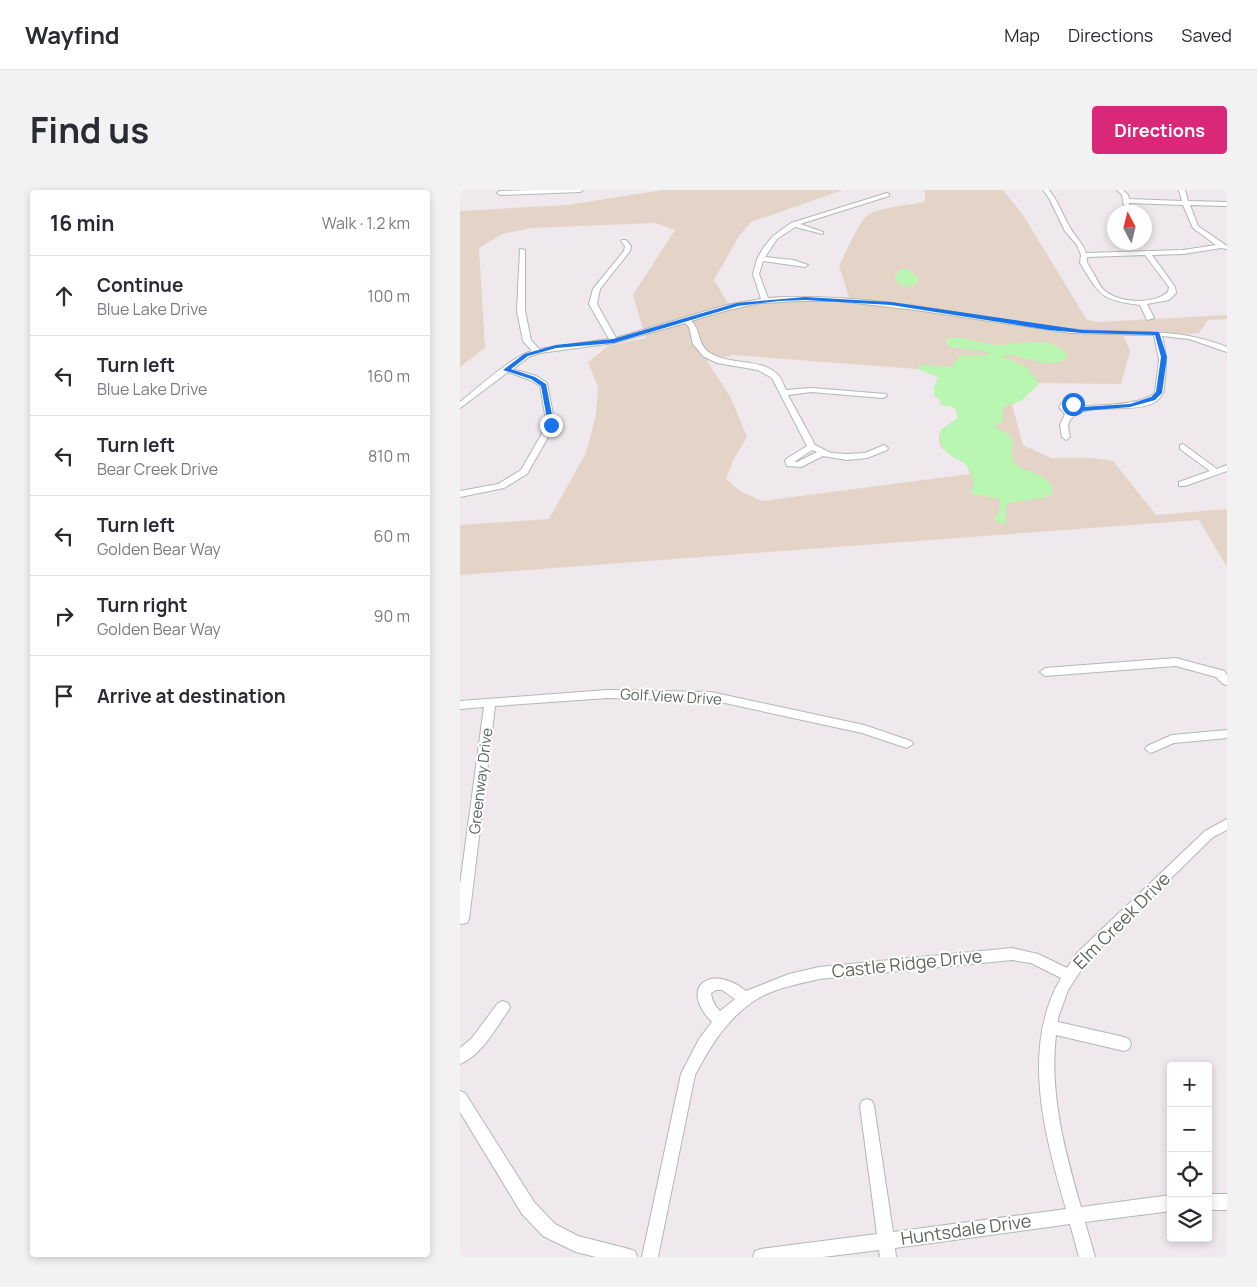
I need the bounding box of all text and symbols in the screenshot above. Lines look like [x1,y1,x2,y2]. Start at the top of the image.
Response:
text: Wayfind [25,18,120,51]
text: Map [1004,23,1040,47]
text: Directions [1068,23,1153,47]
text: Saved [1181,23,1232,47]
text: Find us [30,106,149,154]
button: Directions [1092,106,1227,154]
north arrow [1107,205,1152,250]
text: 16 min [50,209,114,237]
text: Walk · 1.2 km [322,212,410,234]
text: Continue [97,272,183,298]
icon: ahead [50,282,78,310]
text: 100 m [367,285,410,307]
text: Blue Lake Drive [97,298,207,320]
text: Turn left [97,352,175,378]
icon: left [50,362,78,390]
text: 160 m [367,365,410,387]
text: Blue Lake Drive [97,378,207,400]
route start [1062,393,1085,416]
route end [540,414,563,437]
text: Turn left [97,432,175,458]
icon: left [50,442,78,470]
text: 810 m [368,445,410,467]
text: Bear Creek Drive [97,458,218,480]
text: Turn left [97,512,175,538]
icon: left [50,522,78,550]
text: 60 m [374,525,410,547]
text: Golden Bear Way [97,538,221,560]
text: Turn right [97,592,187,618]
icon: right [50,602,78,630]
text: 90 m [374,605,410,627]
text: Golden Bear Way [97,618,221,640]
icon: arrive [50,682,78,710]
text: Arrive at destination [97,683,286,709]
street label: Golf View Drive [620,683,723,710]
street label: Greenway Drive [464,726,497,835]
street label: Elm Creek Drive [1067,866,1175,974]
street label: Castle Ridge Drive [831,943,983,983]
map controls [1167,1062,1212,1242]
button: + [1167,1062,1212,1107]
button: − [1167,1107,1212,1152]
button: locate [1167,1152,1212,1197]
button: layers [1167,1197,1212,1242]
street label: Huntsdale Drive [899,1208,1033,1250]

